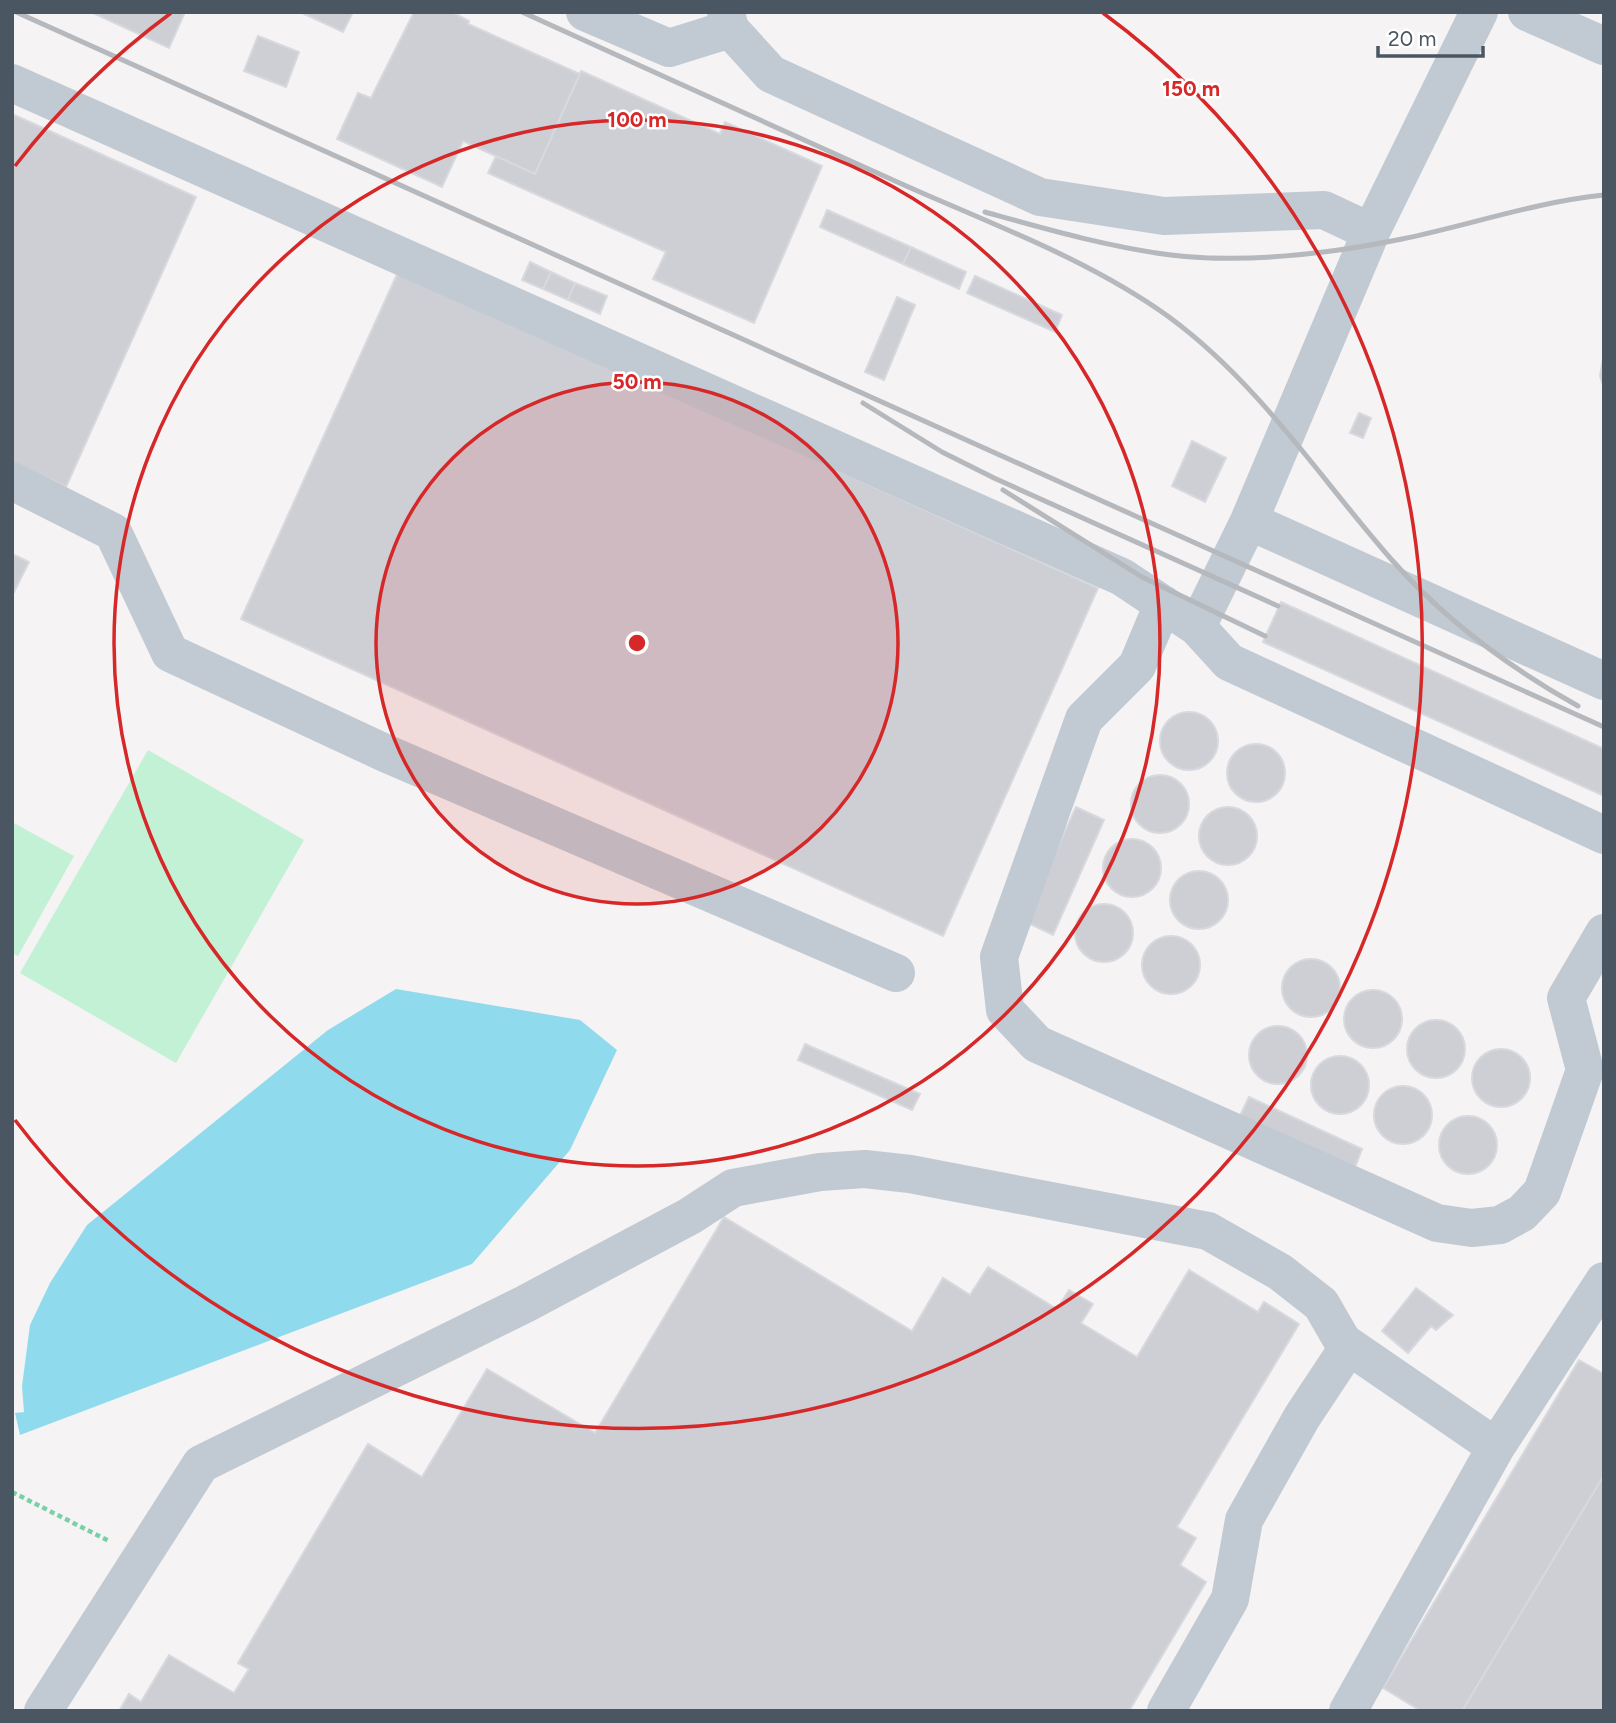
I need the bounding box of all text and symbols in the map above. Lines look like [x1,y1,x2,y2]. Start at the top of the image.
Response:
scale bar [1378,14,1483,58]
text: 20 m [1388,26,1436,51]
text: 150 m [1162,76,1220,101]
text: 100 m [607,107,667,132]
text: 50 m [612,369,662,394]
centre of rings [625,631,649,655]

